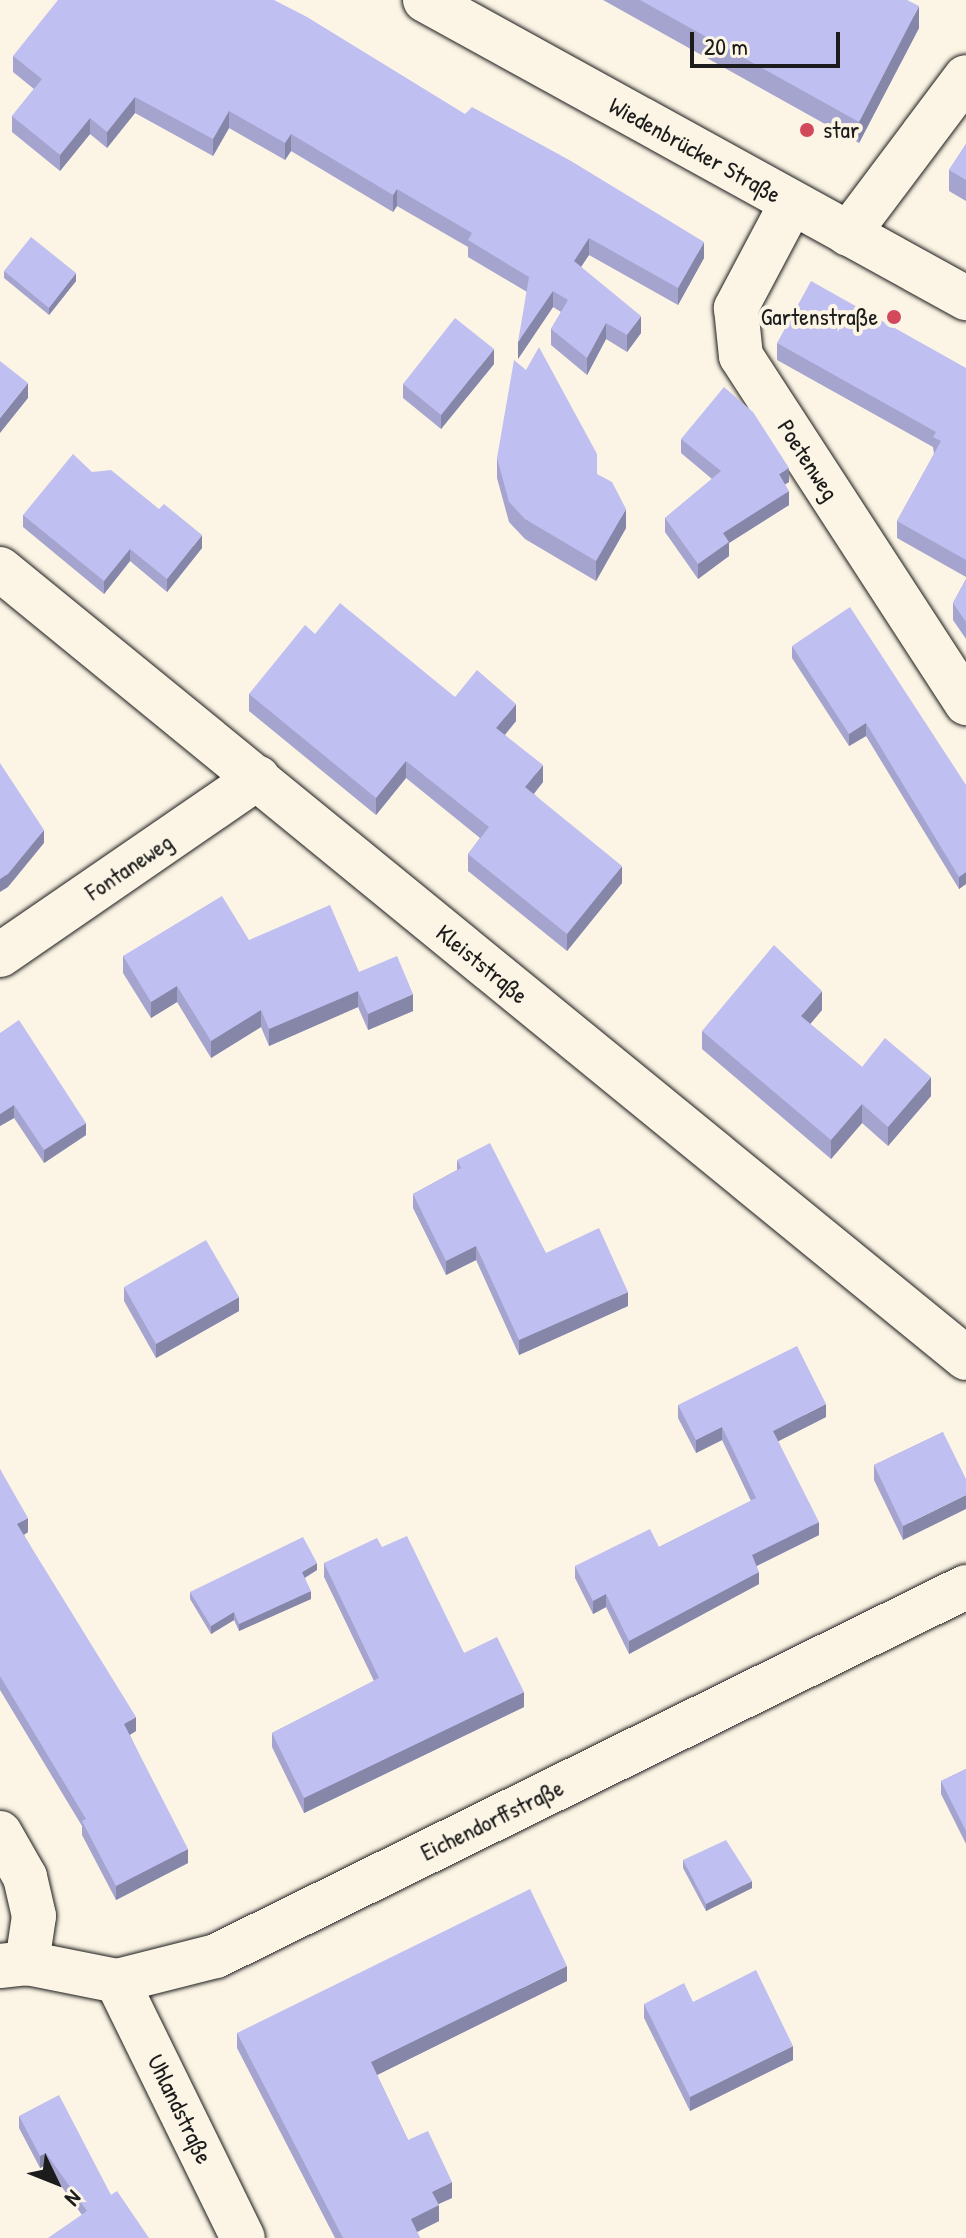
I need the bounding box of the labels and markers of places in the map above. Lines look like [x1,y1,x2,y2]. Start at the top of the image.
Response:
place label: star [823,116,859,144]
marker: star [798,121,816,139]
place label: Gartenstraße [761,303,878,331]
marker: Gartenstraße [885,308,903,326]

